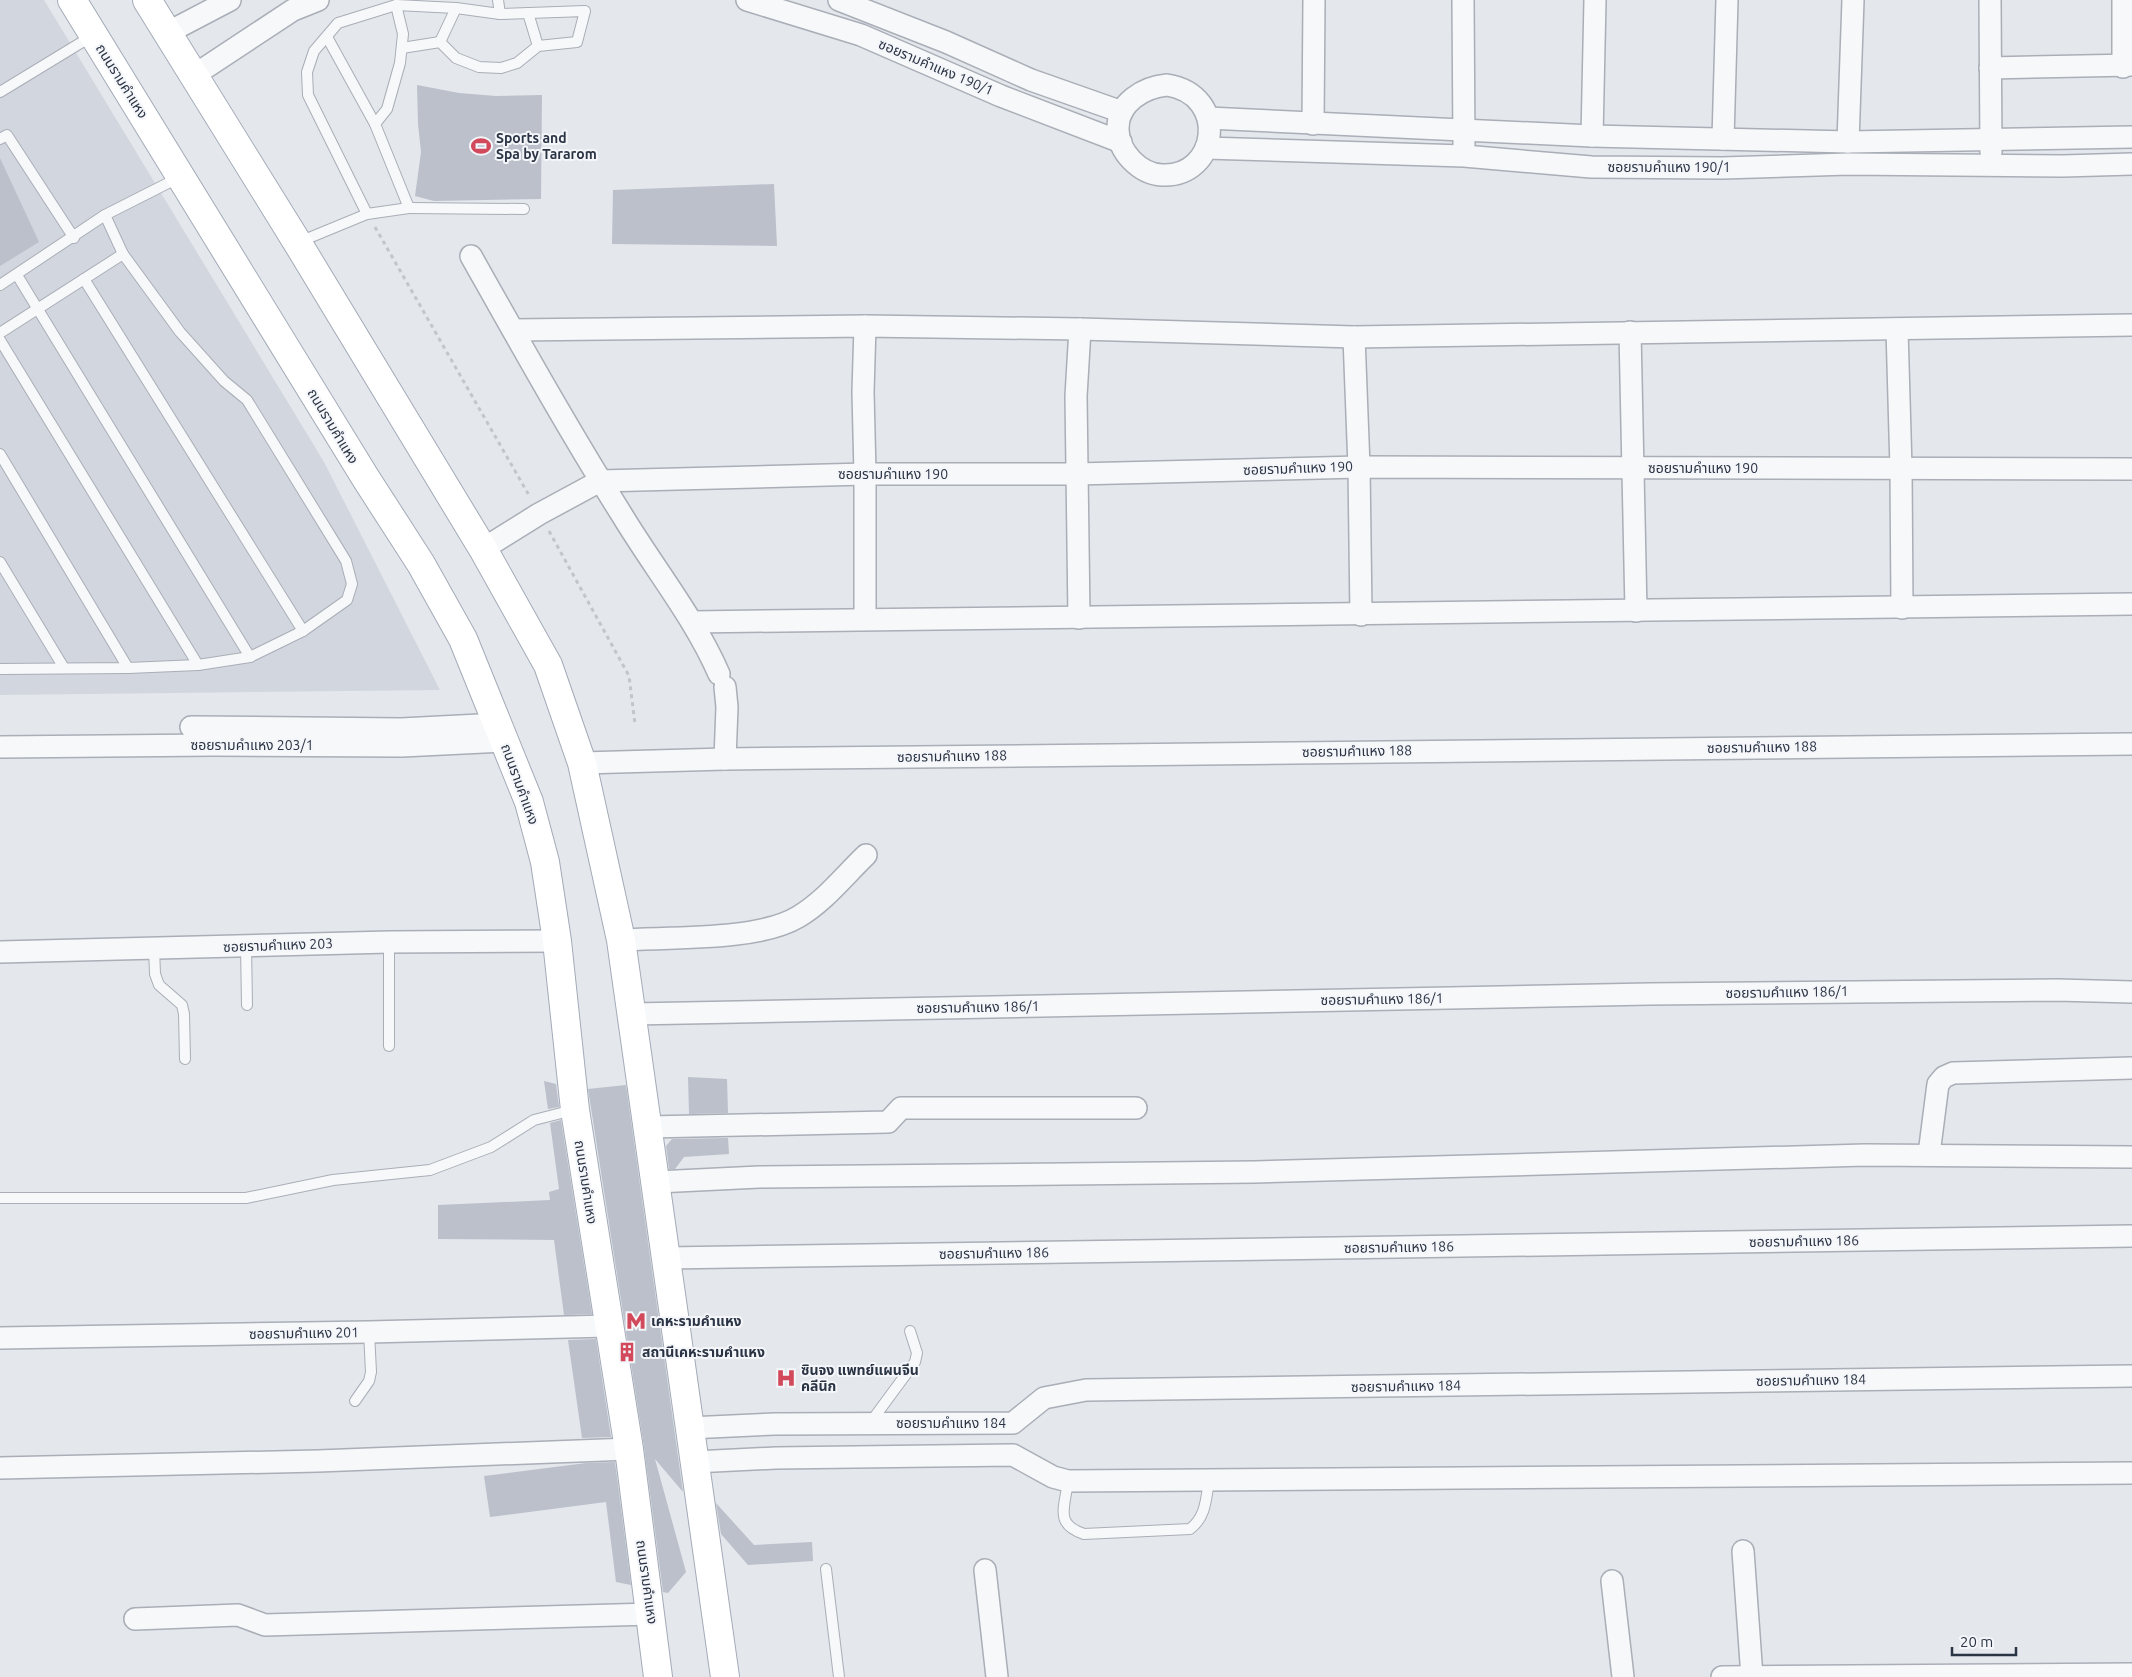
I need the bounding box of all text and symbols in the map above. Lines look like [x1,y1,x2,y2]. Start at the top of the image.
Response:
street label: ซอยรามคำแหง 190/1 [876,36,996,98]
street label: ถนนรามคำแหง [93,41,151,121]
place label: Sports and Spa by Tararom [496,130,597,162]
sports icon: Sports and Spa by Tararom [470,135,492,157]
street label: ซอยรามคำแหง 190/1 [1607,159,1731,175]
street label: ถนนรามคำแหง [304,386,362,466]
street label: ซอยรามคำแหง 190 [1243,458,1353,478]
street label: ซอยรามคำแหง 190 [1648,460,1758,476]
street label: ซอยรามคำแหง 190 [838,466,948,482]
street label: ซอยรามคำแหง 203/1 [190,737,314,753]
street label: ซอยรามคำแหง 188 [1707,738,1817,756]
street label: ถนนรามคำแหง [498,741,542,827]
street label: ซอยรามคำแหง 188 [1302,742,1412,760]
street label: ซอยรามคำแหง 188 [897,747,1007,765]
street label: ซอยรามคำแหง 203 [223,935,333,955]
street label: ซอยรามคำแหง 186/1 [1725,983,1849,1001]
street label: ซอยรามคำแหง 186/1 [1320,990,1444,1008]
street label: ซอยรามคำแหง 186/1 [916,998,1040,1016]
street label: ถนนรามคำแหง [571,1139,601,1225]
street label: ซอยรามคำแหง 186 [1749,1232,1859,1250]
street label: ซอยรามคำแหง 186 [1344,1238,1454,1256]
street label: ซอยรามคำแหง 186 [939,1244,1049,1262]
metro station icon: เคหะรามคำแหง [625,1310,647,1332]
place label: เคหะรามคำแหง [651,1313,742,1329]
street label: ซอยรามคำแหง 201 [249,1324,359,1342]
building icon: สถานีเคหะรามคำแหง [616,1341,638,1363]
place label: สถานีเคหะรามคำแหง [642,1344,765,1360]
place label: ซินจง แพทย์แผนจีน คลีนิก [801,1362,919,1394]
hospital icon: ซินจง แพทย์แผนจีน คลีนิก [775,1367,797,1389]
street label: ซอยรามคำแหง 184 [1756,1371,1866,1389]
street label: ซอยรามคำแหง 184 [1351,1377,1461,1395]
street label: ซอยรามคำแหง 184 [896,1415,1006,1431]
street label: ถนนรามคำแหง [633,1539,661,1625]
scale bar [1952,1624,2016,1656]
text: 20 m [1960,1633,1993,1650]

